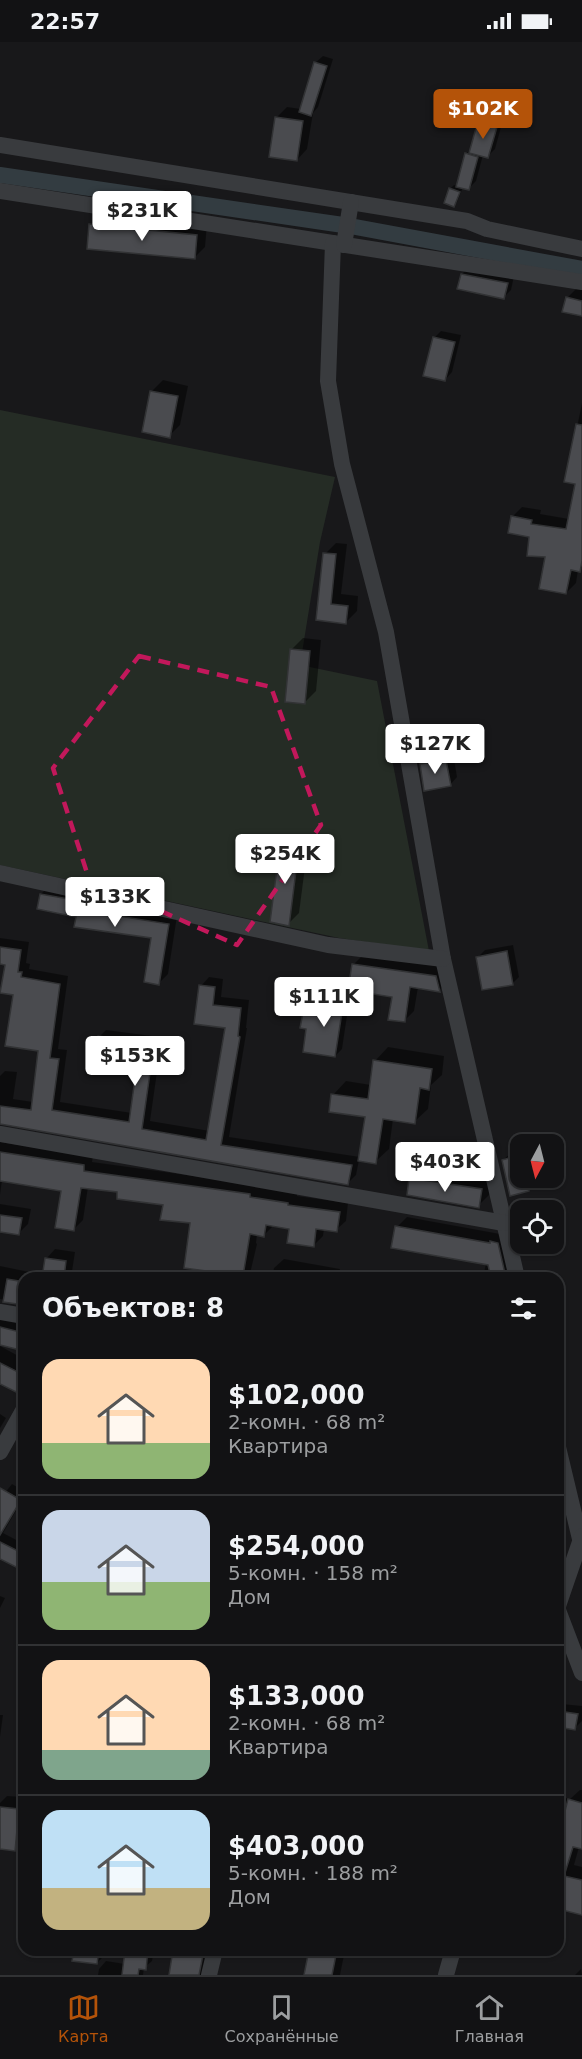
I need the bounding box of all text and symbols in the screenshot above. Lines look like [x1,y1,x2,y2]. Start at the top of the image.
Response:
text: 22:57 [30,9,100,34]
pin: $102K [441,89,525,140]
text: $102K [447,96,519,120]
pin: $231K [100,191,184,242]
text: $231K [106,198,178,222]
pin: $127K [393,724,477,775]
text: $127K [399,731,471,755]
pin: $254K [243,834,327,885]
text: $254K [249,841,321,865]
pin: $133K [73,877,157,928]
text: $133K [79,884,151,908]
pin: $111K [282,977,366,1028]
text: $111K [288,984,360,1008]
pin: $153K [93,1036,177,1087]
text: $153K [99,1043,171,1067]
north arrow [510,1134,564,1188]
map controls [510,1134,564,1254]
pin: $403K [403,1142,487,1193]
text: $403K [409,1149,481,1173]
button: locate [510,1200,564,1254]
icon: filters [507,1292,540,1325]
text: Объектов: 8 [42,1293,224,1323]
text: $102,000 [228,1380,365,1410]
icon: home [90,1383,162,1455]
text: 2-комн. · 68 m² [228,1410,385,1434]
text: Квартира [228,1434,329,1458]
text: $254,000 [228,1531,365,1561]
icon: home [90,1534,162,1606]
text: 5-комн. · 158 m² [228,1561,398,1585]
text: Дом [228,1585,271,1609]
text: $133,000 [228,1681,365,1711]
icon: home [90,1684,162,1756]
text: 2-комн. · 68 m² [228,1711,385,1735]
text: Квартира [228,1735,329,1759]
text: $403,000 [228,1831,365,1861]
icon: home [90,1834,162,1906]
text: 5-комн. · 188 m² [228,1861,398,1885]
text: Дом [228,1885,271,1909]
tab: Карта [58,1991,109,2046]
tab: Сохранённые [225,1991,339,2046]
tab: Главная [455,1991,524,2046]

